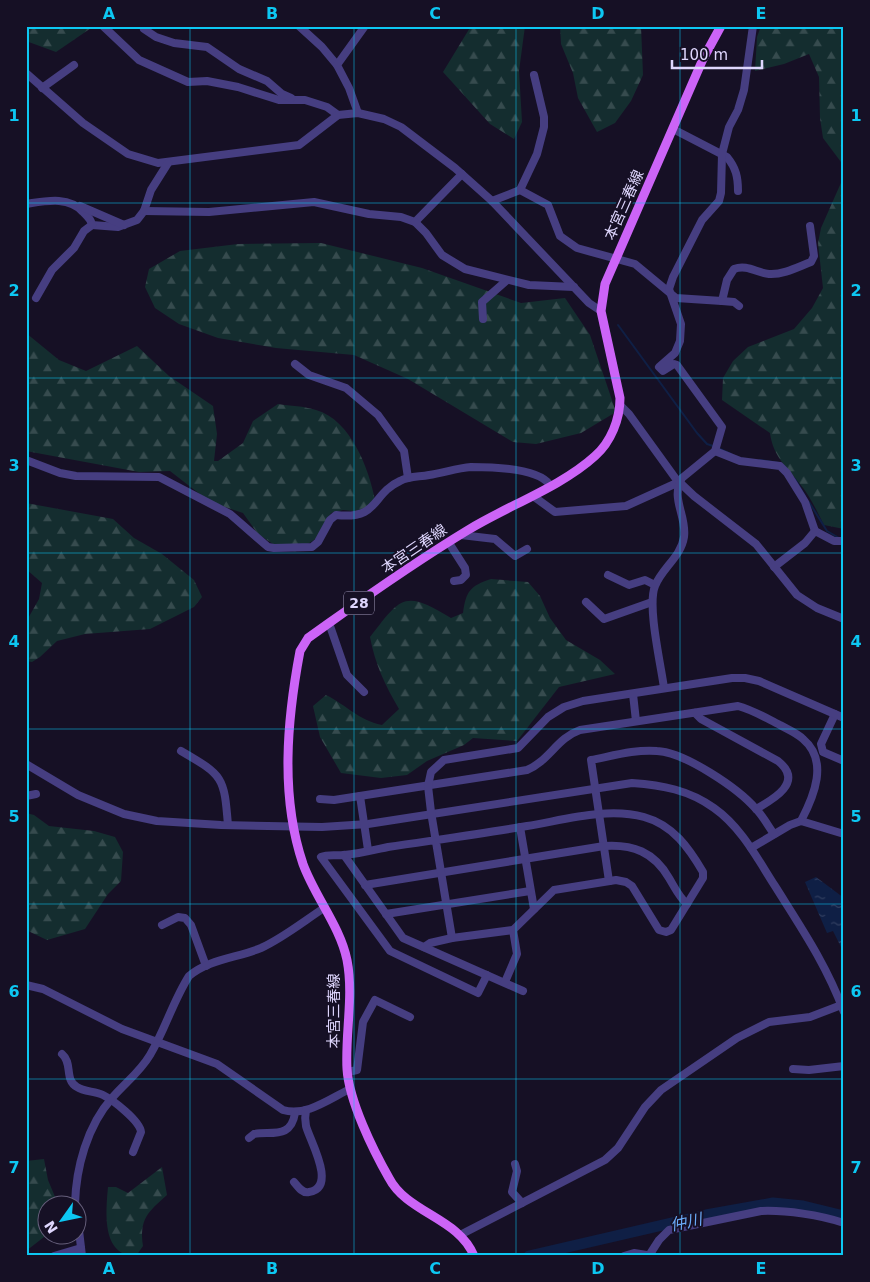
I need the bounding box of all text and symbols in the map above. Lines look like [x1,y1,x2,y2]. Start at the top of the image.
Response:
text: A [103,4,116,23]
text: B [266,4,278,23]
text: C [429,4,441,23]
text: D [591,4,605,23]
text: E [756,4,766,23]
scale bar [672,38,762,70]
text: 100 m [680,46,728,64]
text: 1 [8,106,20,125]
text: 1 [850,106,862,125]
street label: 本宮三春線 [601,167,647,243]
text: 2 [8,281,20,300]
text: 2 [850,281,862,300]
text: 3 [8,456,20,475]
text: 3 [850,456,862,475]
street label: 本宮三春線 [378,521,450,577]
road number: 28 [344,592,374,614]
text: 4 [8,632,20,651]
text: 4 [850,632,862,651]
text: 5 [8,807,20,826]
text: 5 [850,807,862,826]
street label: 本宮三春線 [325,973,343,1049]
text: 6 [8,982,20,1001]
text: 6 [850,982,862,1001]
text: 7 [8,1158,20,1177]
text: 7 [850,1158,862,1177]
north arrow [38,1194,88,1244]
water label: 仲川 [668,1209,706,1235]
text: N [41,1218,61,1236]
text: A [103,1259,116,1278]
text: B [266,1259,278,1278]
text: C [429,1259,441,1278]
text: D [591,1259,605,1278]
text: E [756,1259,766,1278]

